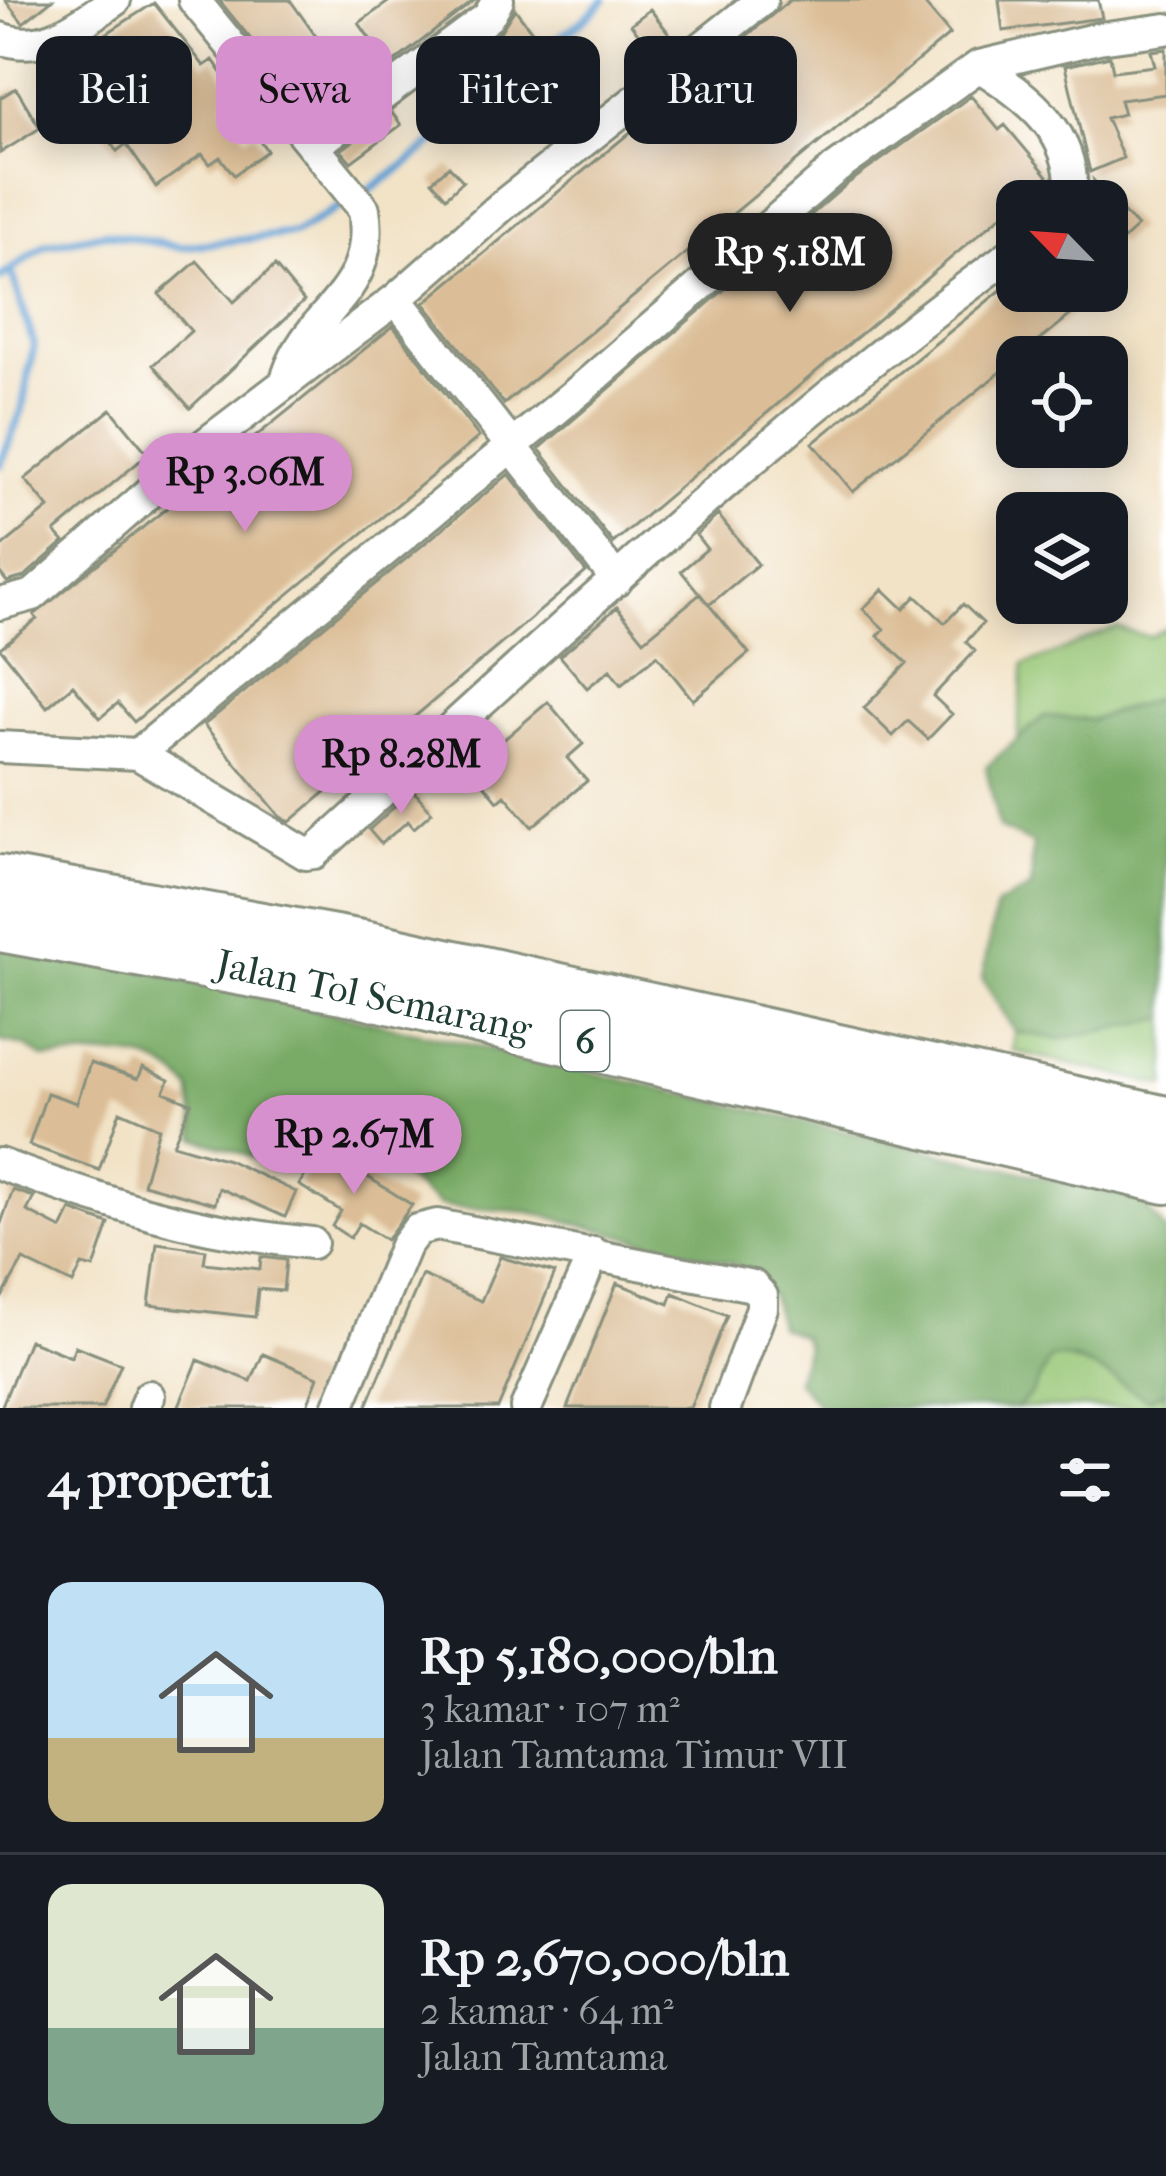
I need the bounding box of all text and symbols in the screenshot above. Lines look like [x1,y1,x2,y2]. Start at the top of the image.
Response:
chip: Beli [36,36,192,144]
chip: Sewa [216,36,392,144]
chip: Filter [416,36,600,144]
chip: Baru [624,36,797,144]
north arrow [996,180,1128,312]
map controls [996,180,1128,624]
pin: Rp 5.18M [666,213,914,315]
text: Rp 5.18M [714,229,866,275]
button: locate [996,336,1128,468]
pin: Rp 3.06M [121,433,369,535]
text: Rp 3.06M [165,449,325,495]
button: layers [996,492,1128,624]
pin: Rp 8.28M [277,715,525,817]
text: Rp 8.28M [321,731,481,777]
street label: Jalan Tol Semarang [209,940,537,1052]
road number: 6 [561,1011,609,1071]
pin: Rp 2.67M [230,1095,478,1197]
text: Rp 2.67M [274,1111,434,1157]
icon: filters [1052,1447,1118,1513]
text: 4 properti [48,1450,272,1510]
text: Rp 5,180,000/bln [420,1626,778,1686]
icon: home [144,1630,288,1774]
text: 3 kamar · 107 m² [420,1686,680,1732]
text: Jalan Tamtama Timur VII [420,1732,848,1778]
text: Rp 2,670,000/bln [420,1928,789,1988]
icon: home [144,1932,288,2076]
text: 2 kamar · 64 m² [420,1988,674,2034]
text: Jalan Tamtama [420,2034,667,2080]

